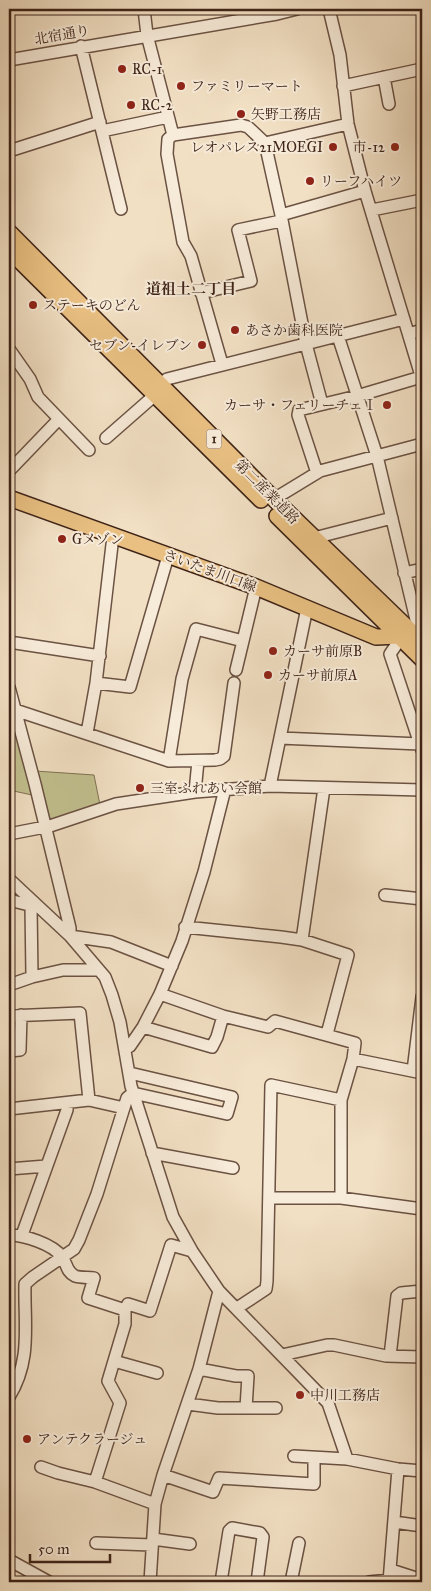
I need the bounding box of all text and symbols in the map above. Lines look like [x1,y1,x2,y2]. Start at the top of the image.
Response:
street label: 北宿通り [33,22,91,48]
place label: RC-1 [132,61,163,78]
marker: RC-1 [116,63,128,75]
place label: ファミリーマート [191,78,303,95]
marker: ファミリーマート [175,80,187,92]
place label: RC-2 [141,97,173,114]
marker: RC-2 [125,99,137,111]
place label: 矢野工務店 [251,106,321,123]
marker: 矢野工務店 [235,108,247,120]
place label: レオパレス21MOEGI [190,139,323,156]
place label: 市-12 [353,139,385,156]
marker: レオパレス21MOEGI [327,141,339,153]
marker: 市-12 [389,141,401,153]
place label: リーフハイツ [320,173,402,190]
marker: リーフハイツ [304,175,316,187]
district label: 道祖土二丁目 [146,280,236,298]
place label: ステーキのどん [43,297,141,314]
marker: ステーキのどん [27,299,39,311]
place label: あさか歯科医院 [245,322,343,339]
marker: あさか歯科医院 [229,324,241,336]
place label: セブン-イレブン [89,337,192,354]
marker: セブン-イレブン [196,339,208,351]
place label: カーサ・フェリーチェⅠ [224,397,377,414]
marker: カーサ・フェリーチェⅠ [381,399,393,411]
road number: 1 [206,429,222,448]
street label: 第二産業道路 [231,456,303,528]
place label: Gメゾン [72,531,124,548]
marker: Gメゾン [56,533,68,545]
street label: さいたま川口線 [161,546,259,596]
place label: カーサ前原B [283,643,362,660]
marker: カーサ前原B [267,645,279,657]
place label: カーサ前原A [278,667,358,684]
marker: カーサ前原A [262,669,274,681]
place label: 三室ふれあい会館 [150,780,262,797]
marker: 三室ふれあい会館 [134,782,146,794]
place label: 中川工務店 [310,1387,380,1404]
marker: 中川工務店 [294,1389,306,1401]
place label: アンテクラージュ [37,1431,147,1448]
marker: アンテクラージュ [21,1433,33,1445]
scale bar [30,1531,110,1563]
text: 50 m [38,1540,70,1558]

